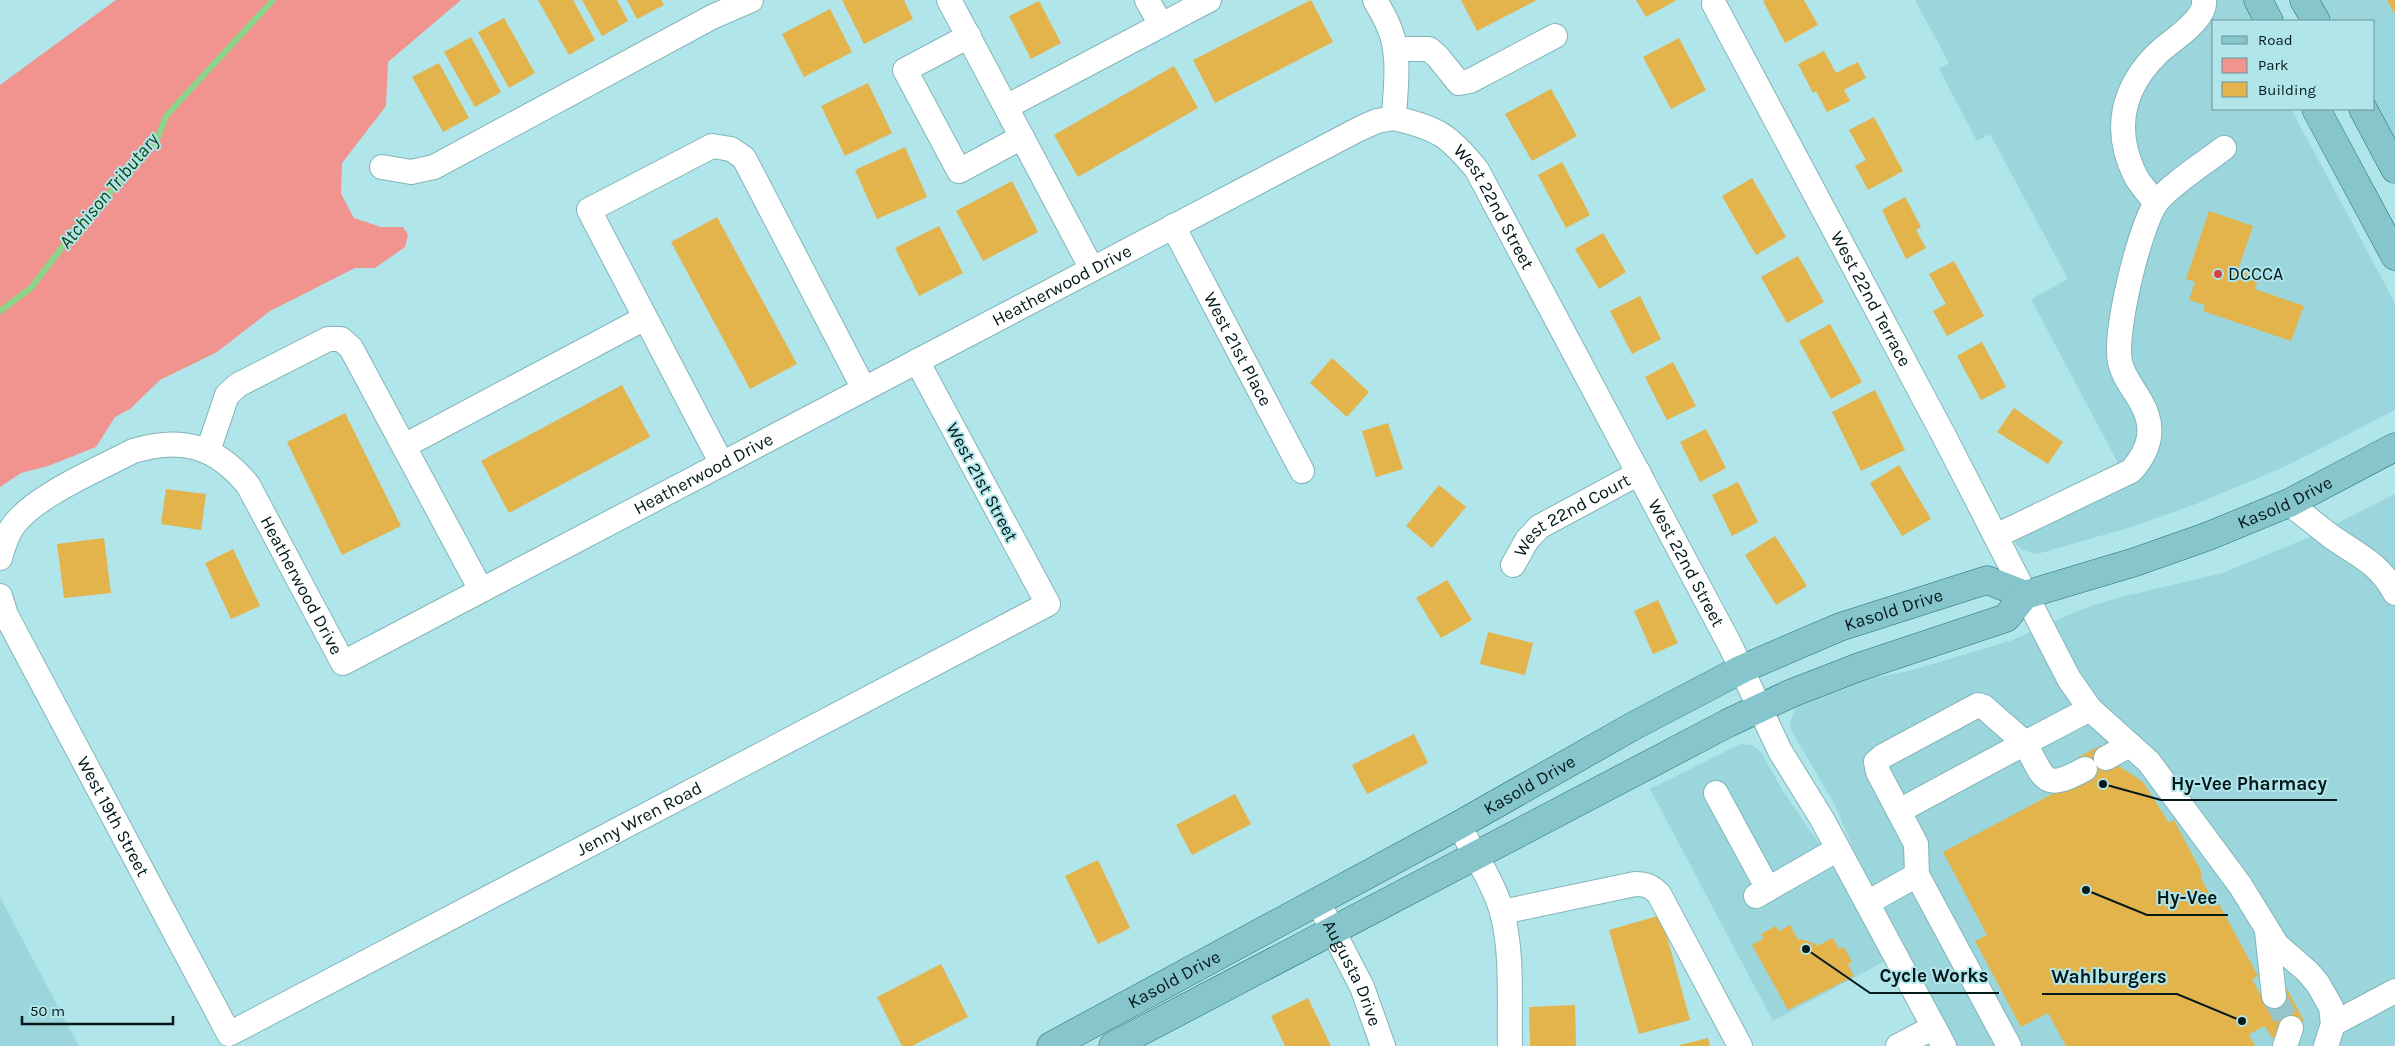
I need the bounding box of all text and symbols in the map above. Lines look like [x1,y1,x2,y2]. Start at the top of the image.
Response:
legend [2212,20,2375,110]
text: Road [2258,31,2293,49]
text: Park [2258,56,2288,74]
text: Building [2258,81,2316,99]
water label: Atchison Tributary [55,129,164,253]
street label: West 22nd Street [1449,139,1539,273]
street label: West 22nd Terrace [1826,227,1916,370]
street label: Heatherwood Drive [988,240,1135,331]
place label: DCCCA [2228,263,2283,285]
marker: DCCCA [2212,268,2224,280]
street label: West 21st Place [1199,288,1277,410]
street label: West 21st Street [941,419,1023,545]
street label: Heatherwood Drive [630,428,777,519]
street label: West 22nd Court [1509,469,1634,560]
street label: Kasold Drive [2234,471,2336,534]
street label: West 22nd Street [1643,495,1729,631]
street label: Heatherwood Drive [255,512,348,659]
street label: Kasold Drive [1841,584,1946,636]
street label: Kasold Drive [1480,750,1579,820]
street label: West 19th Street [72,752,154,880]
callout: Hy-Vee Pharmacy [2161,766,2337,800]
text: Hy-Vee Pharmacy [2171,773,2327,795]
street label: Jenny Wren Road [573,777,706,861]
callout: Hy-Vee [2147,881,2228,915]
text: Hy-Vee [2157,887,2217,909]
street label: Augusta Drive [1318,916,1386,1029]
street label: Kasold Drive [1124,945,1224,1013]
callout: Cycle Works [1870,959,1999,993]
callout: Wahlburgers [2042,960,2177,994]
text: Cycle Works [1879,965,1989,987]
text: Wahlburgers [2051,966,2167,988]
scale bar [22,994,174,1026]
text: 50 m [30,1002,65,1020]

